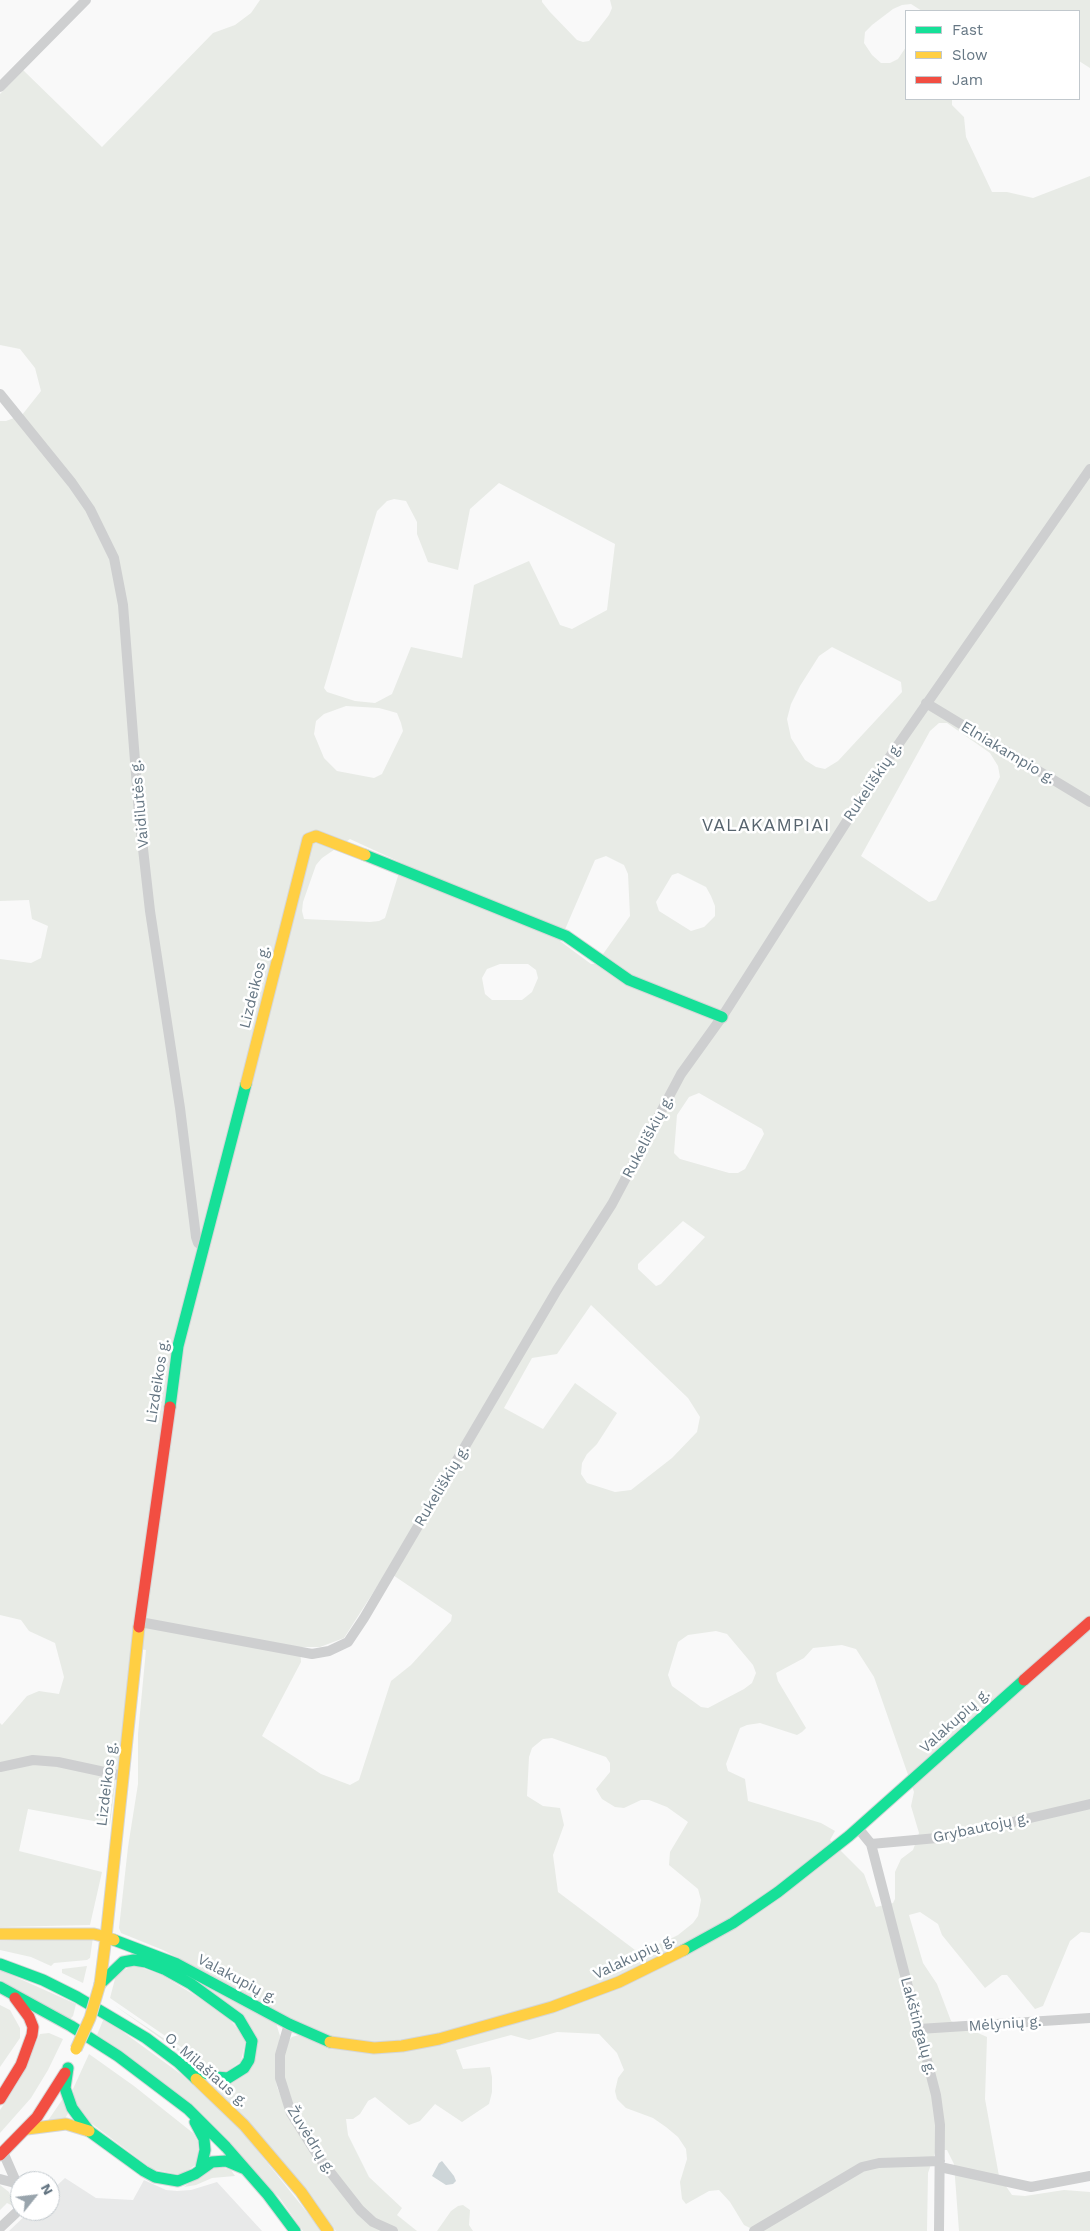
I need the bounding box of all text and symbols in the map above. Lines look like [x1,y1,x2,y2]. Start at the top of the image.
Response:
legend [905,10,1080,100]
text: Fast [952,21,983,39]
text: Slow [952,46,988,64]
text: Jam [952,71,983,89]
street label: Elniakampio g. [958,718,1058,788]
street label: Rukeliškių g. [840,739,906,825]
street label: Vaidilutės g. [127,759,153,849]
district label: VALAKAMPIAI [700,815,832,837]
street label: Lizdeikos g. [236,944,274,1030]
street label: Rukeliškių g. [619,1092,677,1182]
street label: Lizdeikos g. [142,1338,174,1424]
street label: Rukeliškių g. [411,1442,473,1530]
street label: Valakupių g. [916,1685,994,1757]
street label: Lizdeikos g. [93,1741,121,1827]
street label: Grybautojų g. [931,1809,1031,1847]
street label: Valakupių g. [590,1930,678,1984]
street label: Valakupių g. [194,1950,280,2008]
street label: Lakštingalų g. [896,1975,940,2077]
street label: Mėlynių g. [968,2012,1042,2036]
street label: O. Milašiaus g. [161,2029,251,2111]
street label: Žuvėdrų g. [283,2103,339,2177]
north arrow [10,2171,60,2221]
text: N [38,2181,57,2198]

